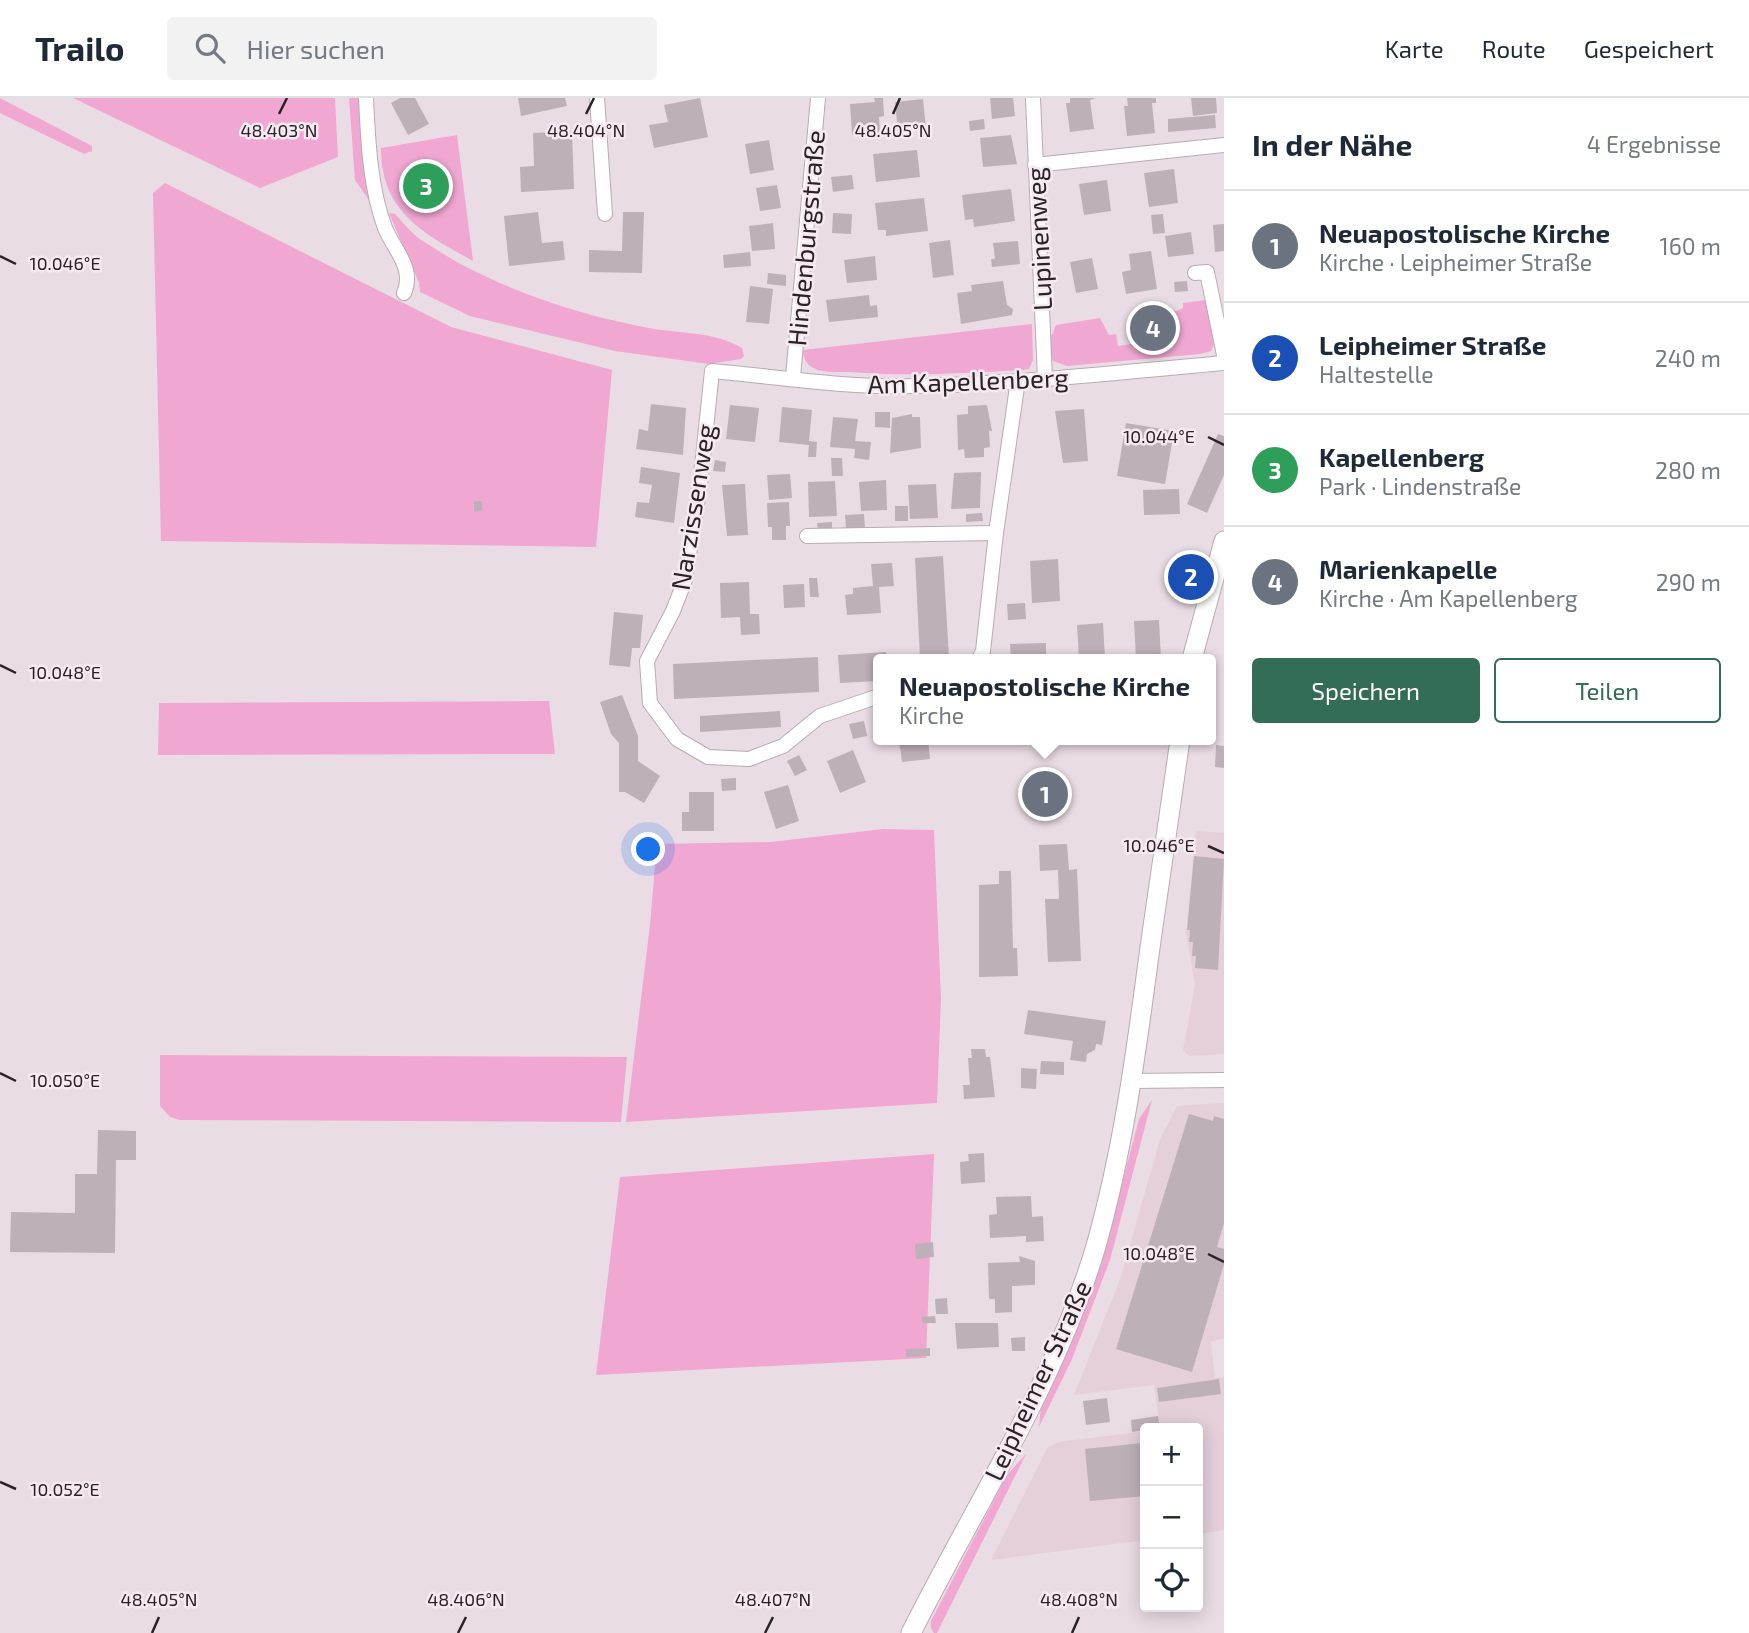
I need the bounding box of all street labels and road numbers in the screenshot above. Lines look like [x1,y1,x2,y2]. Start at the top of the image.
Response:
street label: Hindenburgstraße [780,129,830,347]
street label: Lupinenweg [1019,166,1057,312]
street label: Am Kapellenberg [867,361,1069,399]
street label: Narzissenweg [664,422,720,592]
street label: Leipheimer Straße [977,1275,1097,1485]

